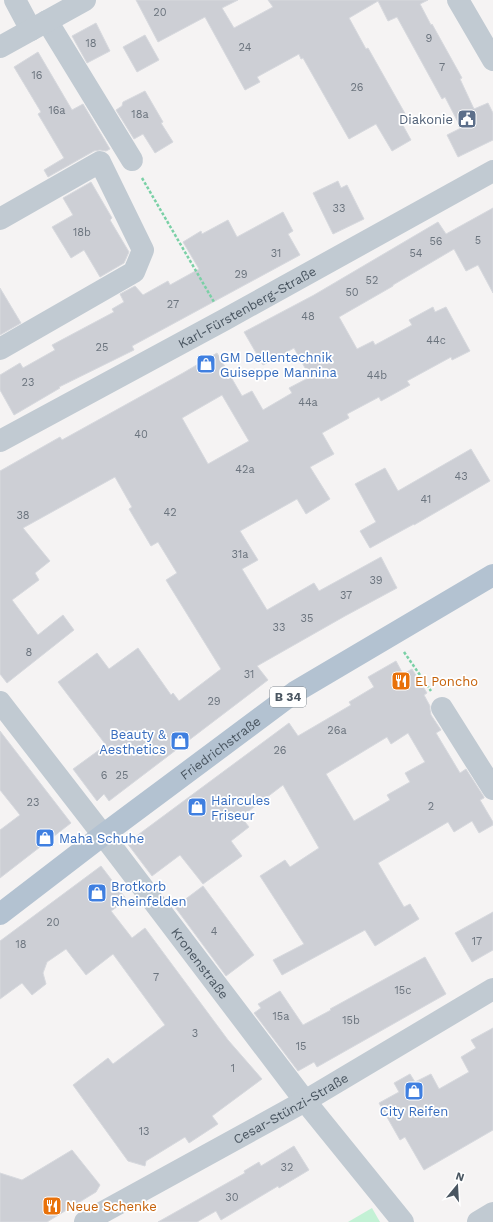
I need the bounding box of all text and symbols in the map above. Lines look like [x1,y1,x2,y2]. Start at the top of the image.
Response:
house number: 20 [153,6,167,19]
house number: 9 [426,32,433,45]
house number: 18 [85,37,97,50]
house number: 24 [239,41,252,54]
house number: 7 [439,61,445,74]
house number: 16 [32,69,43,82]
house number: 26 [350,81,364,94]
house number: 16a [48,104,66,117]
house number: 18a [131,108,149,121]
public building icon: Diakonie [456,108,478,130]
place label: Diakonie [399,112,453,127]
house number: 33 [333,202,345,215]
house number: 18b [73,226,91,239]
house number: 5 [475,234,481,247]
house number: 56 [429,235,443,248]
house number: 31 [271,247,281,260]
house number: 54 [409,247,423,260]
street label: Karl-Fürstenberg-Straße [176,263,319,351]
house number: 29 [234,268,248,281]
house number: 52 [366,274,378,287]
house number: 50 [345,286,359,299]
house number: 27 [167,298,179,311]
house number: 48 [301,310,315,323]
house number: 44c [426,334,446,347]
house number: 25 [96,341,108,354]
place label: GM Dellentechnik Guiseppe Mannina [220,350,337,380]
shop icon: GM Dellentechnik Guiseppe Mannina [195,353,217,375]
house number: 44b [367,369,387,382]
house number: 23 [22,376,34,389]
house number: 44a [298,396,318,409]
house number: 40 [134,428,148,441]
house number: 42a [235,463,255,476]
house number: 43 [454,470,468,483]
house number: 41 [421,493,431,506]
house number: 42 [163,506,177,519]
house number: 38 [16,509,30,522]
house number: 31a [232,548,248,561]
house number: 39 [369,574,383,587]
house number: 37 [340,589,352,602]
house number: 35 [301,612,313,625]
house number: 33 [273,621,285,634]
house number: 8 [26,646,33,659]
house number: 31 [244,668,254,681]
restaurant icon: El Poncho [390,670,412,692]
place label: El Poncho [415,674,478,689]
road number: B 34 [270,687,306,707]
house number: 29 [207,695,221,708]
street label: Friedrichstraße [177,713,264,783]
house number: 26a [327,724,347,737]
place label: Beauty & Aesthetics [99,727,167,757]
shop icon: Beauty & Aesthetics [169,730,191,752]
house number: 26 [273,744,287,757]
house number: 6 [101,769,108,782]
house number: 25 [116,769,128,782]
place label: Haircules Friseur [211,793,270,823]
house number: 23 [27,796,39,809]
shop icon: Haircules Friseur [186,796,208,818]
house number: 2 [428,800,434,813]
shop icon: Maha Schuhe [34,827,56,849]
place label: Maha Schuhe [59,831,144,846]
place label: Brotkorb Rheinfelden [111,879,187,909]
shop icon: Brotkorb Rheinfelden [86,882,108,904]
house number: 20 [46,916,60,929]
street label: Kronenstraße [168,925,232,1002]
house number: 4 [211,925,218,938]
house number: 17 [472,935,482,948]
house number: 18 [15,938,27,951]
house number: 7 [153,971,159,984]
house number: 15c [395,984,411,997]
house number: 15a [273,1010,289,1023]
house number: 15b [342,1014,360,1027]
house number: 3 [192,1027,198,1040]
house number: 15 [296,1040,306,1053]
house number: 1 [231,1062,235,1075]
street label: Cesar-Stünzi-Straße [231,1070,351,1147]
shop icon: City Reifen [403,1080,425,1102]
place label: City Reifen [380,1104,448,1119]
house number: 13 [139,1125,149,1138]
house number: 32 [281,1161,293,1174]
north arrow [437,1166,477,1206]
text: N [454,1170,466,1184]
house number: 30 [225,1191,239,1204]
restaurant icon: Neue Schenke [41,1195,63,1217]
place label: Neue Schenke [66,1199,157,1214]

